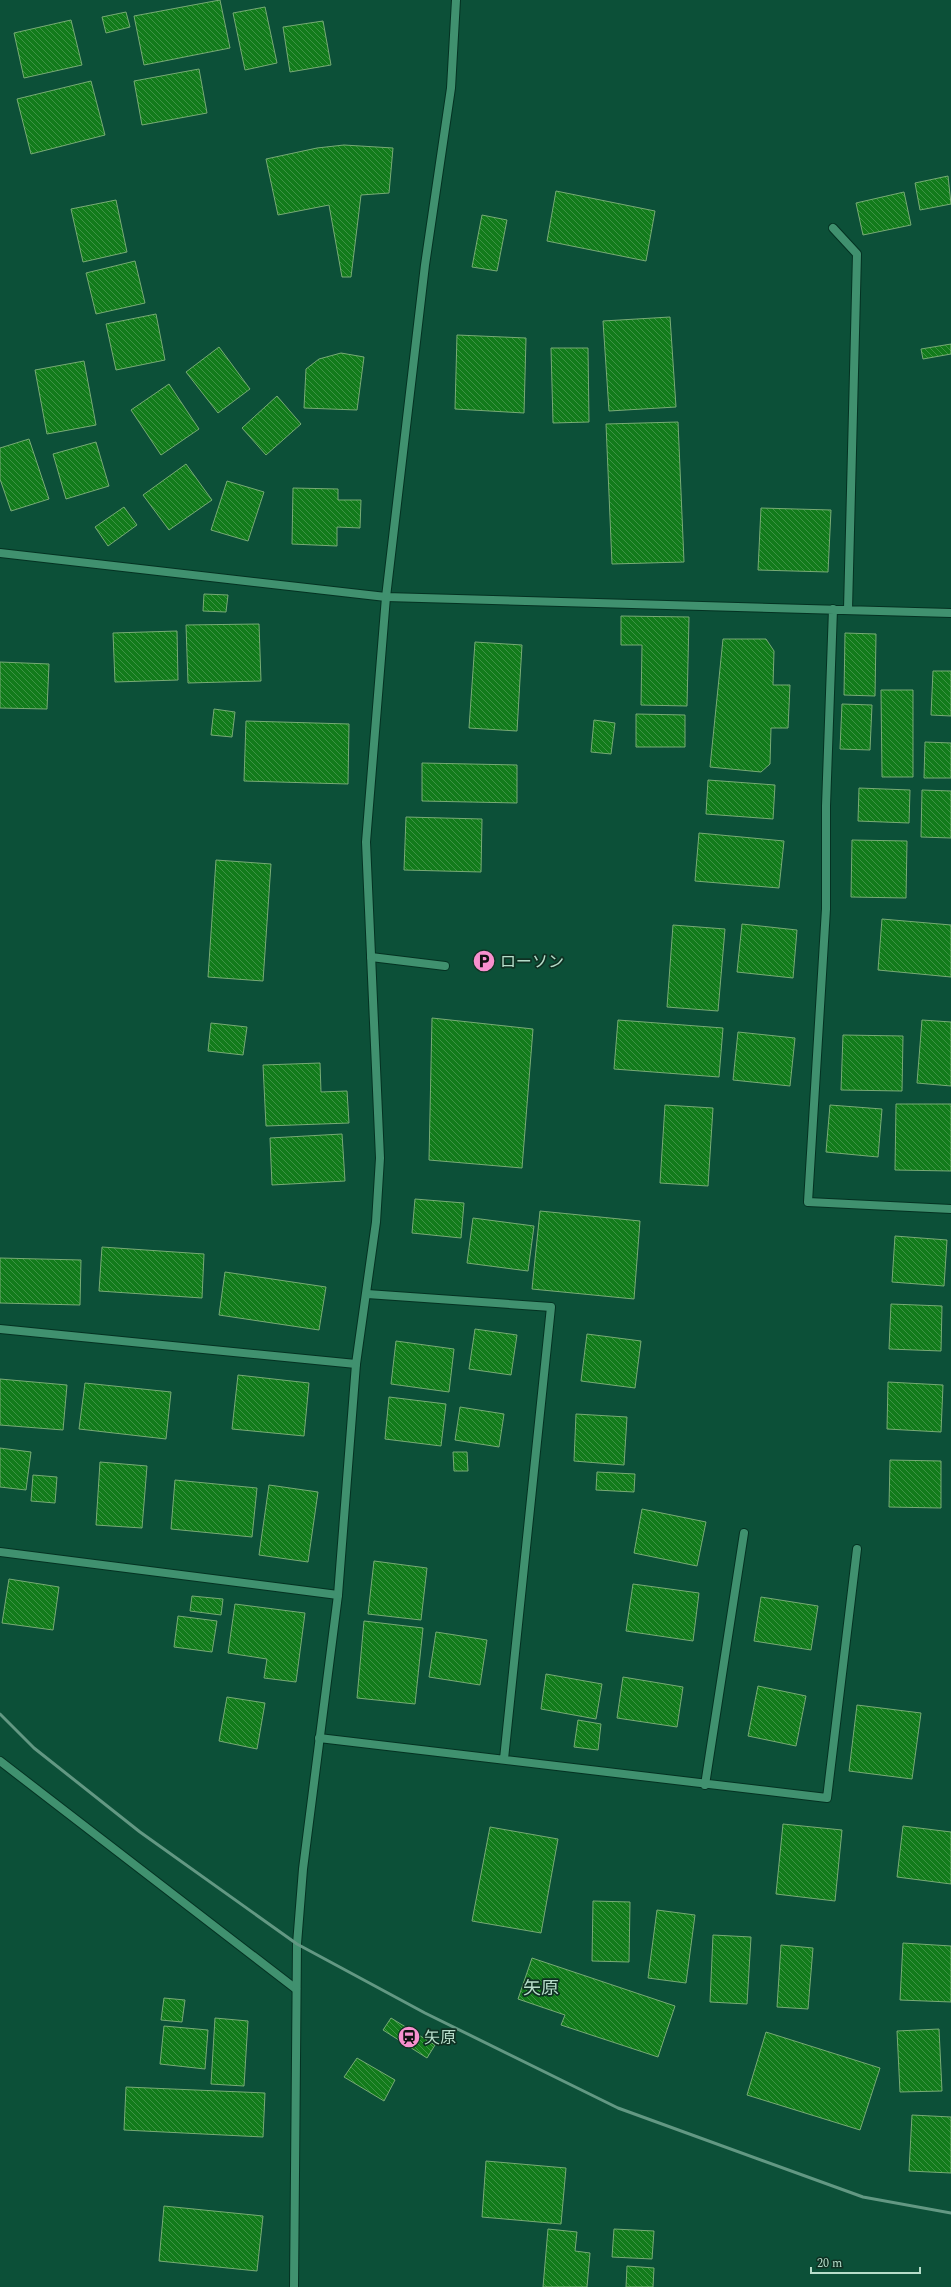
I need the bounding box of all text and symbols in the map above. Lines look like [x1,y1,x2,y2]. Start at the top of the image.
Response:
parking icon: ローソン [471,948,497,974]
place label: ローソン [500,950,564,974]
district label: 矢原 [523,1975,559,2002]
station icon: 矢原 [396,2024,422,2050]
place label: 矢原 [424,2026,456,2050]
scale bar [811,2249,920,2275]
text: 20 m [817,2254,842,2273]

